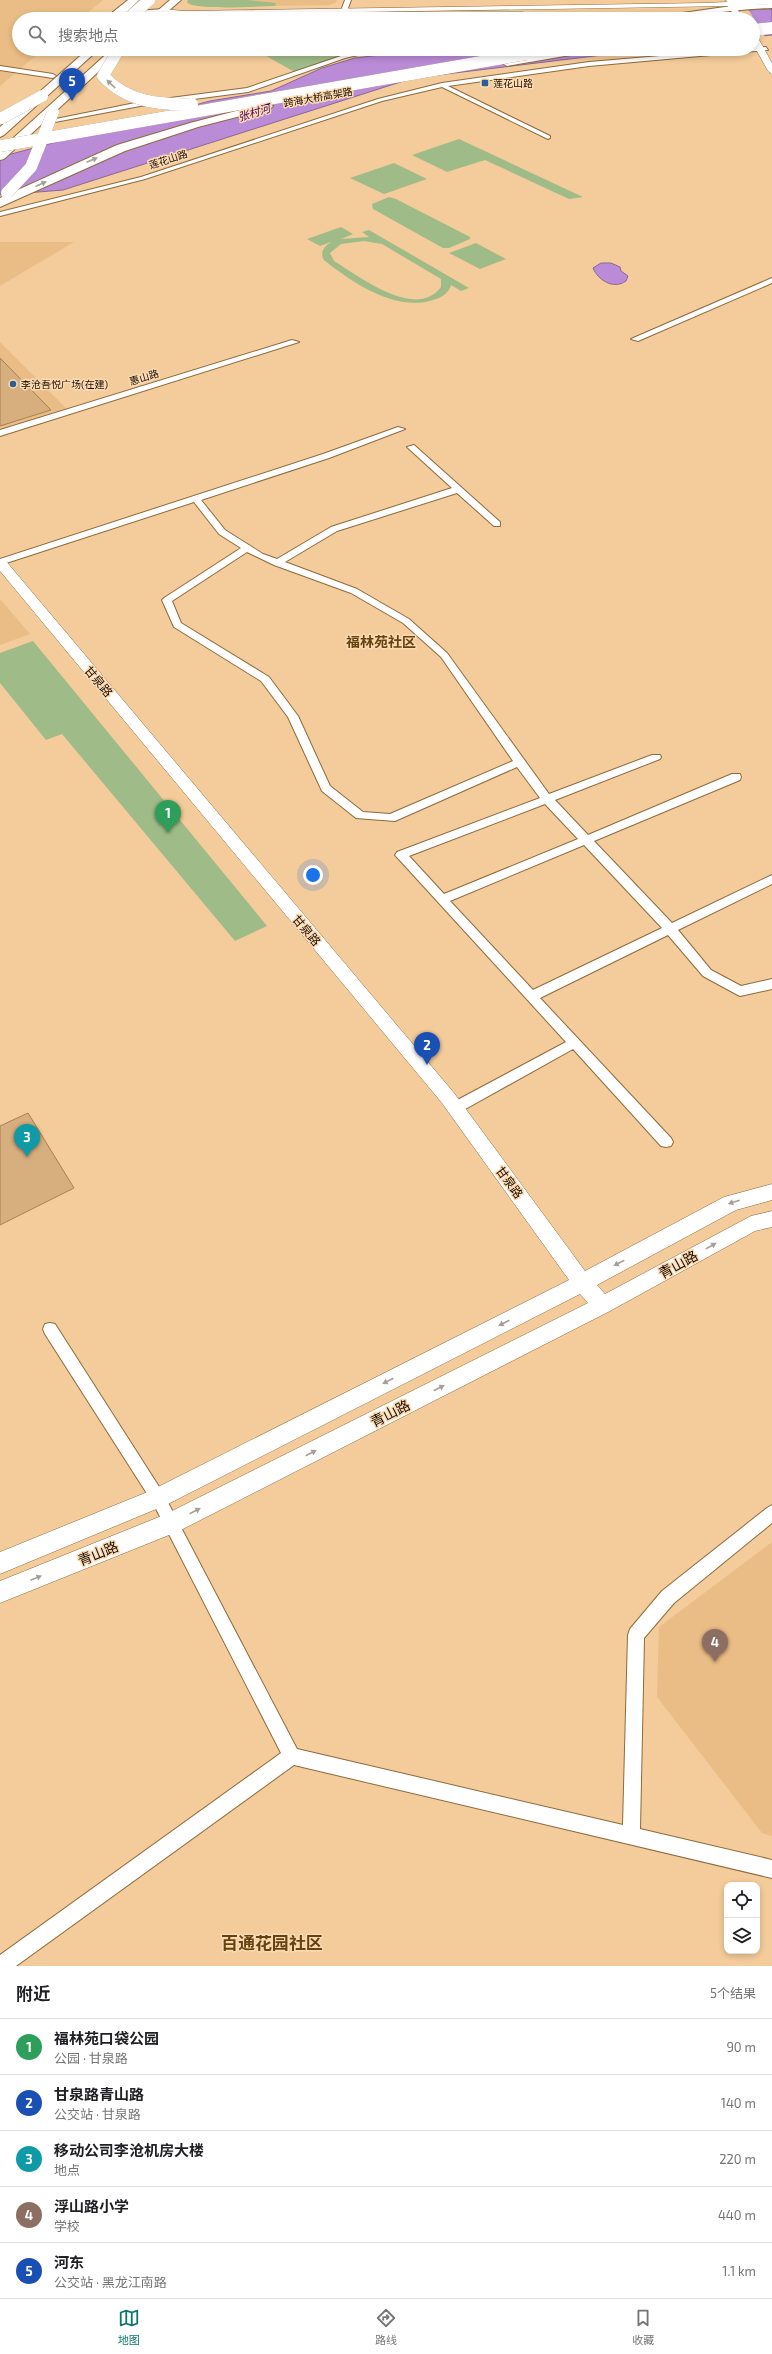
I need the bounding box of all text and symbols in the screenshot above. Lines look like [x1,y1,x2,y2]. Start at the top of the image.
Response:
search box [12,12,760,56]
icon: search [26,23,48,45]
text: 搜索地点 [58,26,118,44]
pin: 5 [59,68,85,101]
place label: 莲花山路 [493,77,533,89]
marker: 莲花山路 [480,78,490,88]
one-way arrow [106,79,116,89]
street label: 跨海大桥高架路 [282,85,354,109]
water label: 张村河 [236,100,274,123]
street label: 莲花山路 [147,147,189,171]
one-way arrow [86,157,97,163]
one-way arrow [35,181,47,187]
street label: 惠山路 [128,367,160,387]
place label: 李沧吾悦广场(在建) [21,378,109,390]
marker: 李沧吾悦广场(在建) [8,379,18,389]
district label: 福林苑社区 [346,633,416,650]
street label: 甘泉路 [82,663,116,699]
pin: 1 [155,800,181,833]
your location [303,865,323,885]
street label: 甘泉路 [290,912,324,948]
pin: 2 [414,1032,440,1065]
pin: 3 [14,1124,40,1157]
street label: 甘泉路 [494,1163,526,1201]
one-way arrow [728,1199,740,1205]
one-way arrow [705,1243,717,1249]
street label: 青山路 [656,1246,700,1282]
one-way arrow [614,1259,625,1266]
one-way arrow [498,1319,510,1326]
one-way arrow [382,1378,394,1385]
one-way arrow [434,1385,445,1391]
street label: 青山路 [367,1396,413,1430]
one-way arrow [305,1450,317,1456]
one-way arrow [189,1508,200,1515]
street label: 青山路 [75,1537,121,1569]
one-way arrow [31,1574,43,1580]
pin: 4 [702,1629,728,1662]
map controls [724,1882,760,1954]
button: locate [724,1882,760,1918]
button: layers [724,1918,760,1954]
district label: 百通花园社区 [221,1932,323,1952]
text: 附近 [16,1983,50,2003]
text: 5个结果 [710,1985,756,2001]
text: 福林苑口袋公园 [54,2029,159,2047]
text: 1 [26,2039,32,2055]
text: 90 m [726,2039,756,2055]
text: 公园 · 甘泉路 [54,2050,128,2066]
text: 甘泉路青山路 [54,2085,144,2103]
text: 2 [25,2095,33,2111]
text: 140 m [721,2095,756,2111]
text: 公交站 · 甘泉路 [54,2106,141,2122]
text: 移动公司李沧机房大楼 [54,2141,204,2159]
text: 3 [25,2151,33,2167]
text: 220 m [719,2151,756,2167]
text: 地点 [54,2162,80,2178]
text: 浮山路小学 [54,2197,129,2215]
text: 4 [25,2207,33,2223]
text: 440 m [718,2207,756,2223]
text: 学校 [54,2218,80,2234]
text: 河东 [54,2253,84,2271]
text: 5 [25,2263,33,2279]
text: 1.1 km [722,2263,756,2279]
text: 公交站 · 黑龙江南路 [54,2274,167,2290]
tab: 地图 [118,2307,140,2347]
tab: 路线 [375,2307,397,2347]
tab: 收藏 [632,2307,654,2347]

